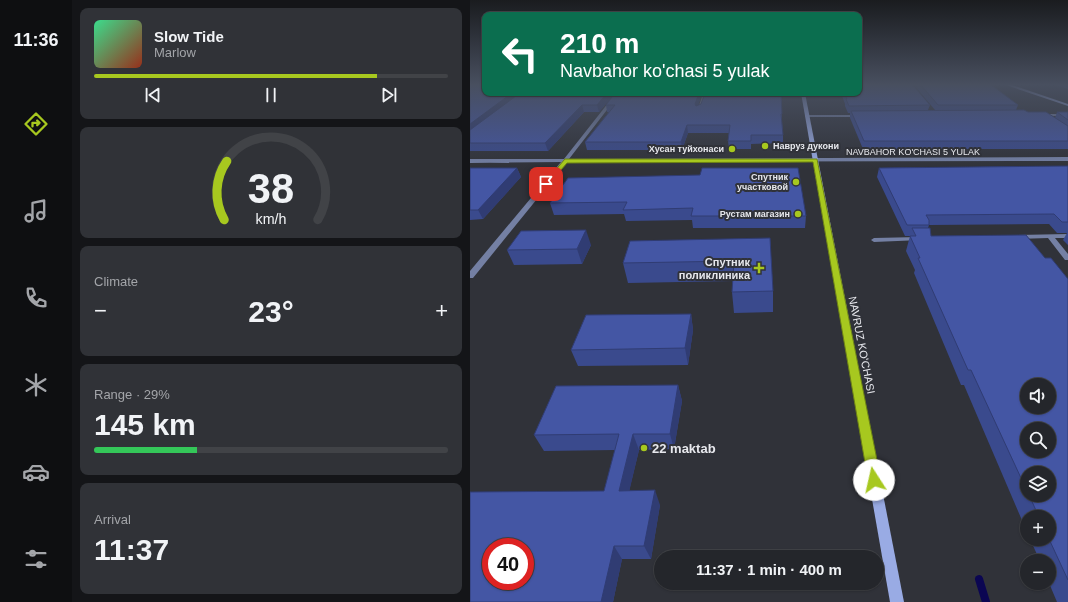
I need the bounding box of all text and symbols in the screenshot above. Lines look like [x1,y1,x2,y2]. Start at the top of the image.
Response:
text: Slow Tide [154,28,224,45]
icon: left [494,28,546,80]
text: 210 m [560,28,639,59]
text: 11:36 [13,30,59,50]
text: Marlow [154,45,196,60]
text: Navbahor ko'chasi 5 yulak [560,61,770,81]
icon: previous [142,84,164,106]
icon: pause [260,84,282,106]
icon: next [378,84,400,106]
icon: directions [22,110,50,138]
marker: Навруз дукони [760,141,770,151]
place label: Навруз дукони [773,141,839,151]
place label: Хусан туйхонаси [649,144,724,154]
marker: Хусан туйхонаси [727,144,737,154]
street label: NAVBAHOR KO'CHASI 5 YULAK [846,147,980,157]
text: 38 [248,165,294,212]
pin [529,167,563,201]
place label: Спутник участковой [737,172,788,192]
icon: arrive [535,173,557,195]
marker: Спутник участковой [791,177,801,187]
icon: music [22,197,50,225]
place label: Рустам магазин [720,209,790,219]
marker: Рустам магазин [793,209,803,219]
text: km/h [256,211,287,227]
place label: Спутник поликлиника [679,256,751,281]
marker: Спутник поликлиника [753,262,765,274]
text: Climate [94,274,138,289]
icon: phone [22,284,50,312]
text: 23° [248,295,294,328]
street label: NAVRUZ KO'CHASI [847,295,877,395]
text: − [94,298,107,323]
text: + [435,298,448,323]
icon: climate [22,371,50,399]
map controls [1020,378,1056,590]
button: sound [1020,378,1056,414]
text: Range · 29% [94,387,170,402]
text: 145 km [94,408,196,441]
button: search [1020,422,1056,458]
place label: 22 maktab [652,441,716,456]
marker: 22 maktab [639,443,649,453]
icon: car [22,458,50,486]
position arrow [853,459,895,501]
button: layers [1020,466,1056,502]
button: + [1020,510,1056,546]
text: Arrival [94,512,131,527]
text: 11:37 [94,533,169,566]
speed limit sign: 40 [482,538,534,590]
icon: filters [22,545,50,573]
button: − [1020,554,1056,590]
text: 11:37 · 1 min · 400 m [696,561,842,578]

